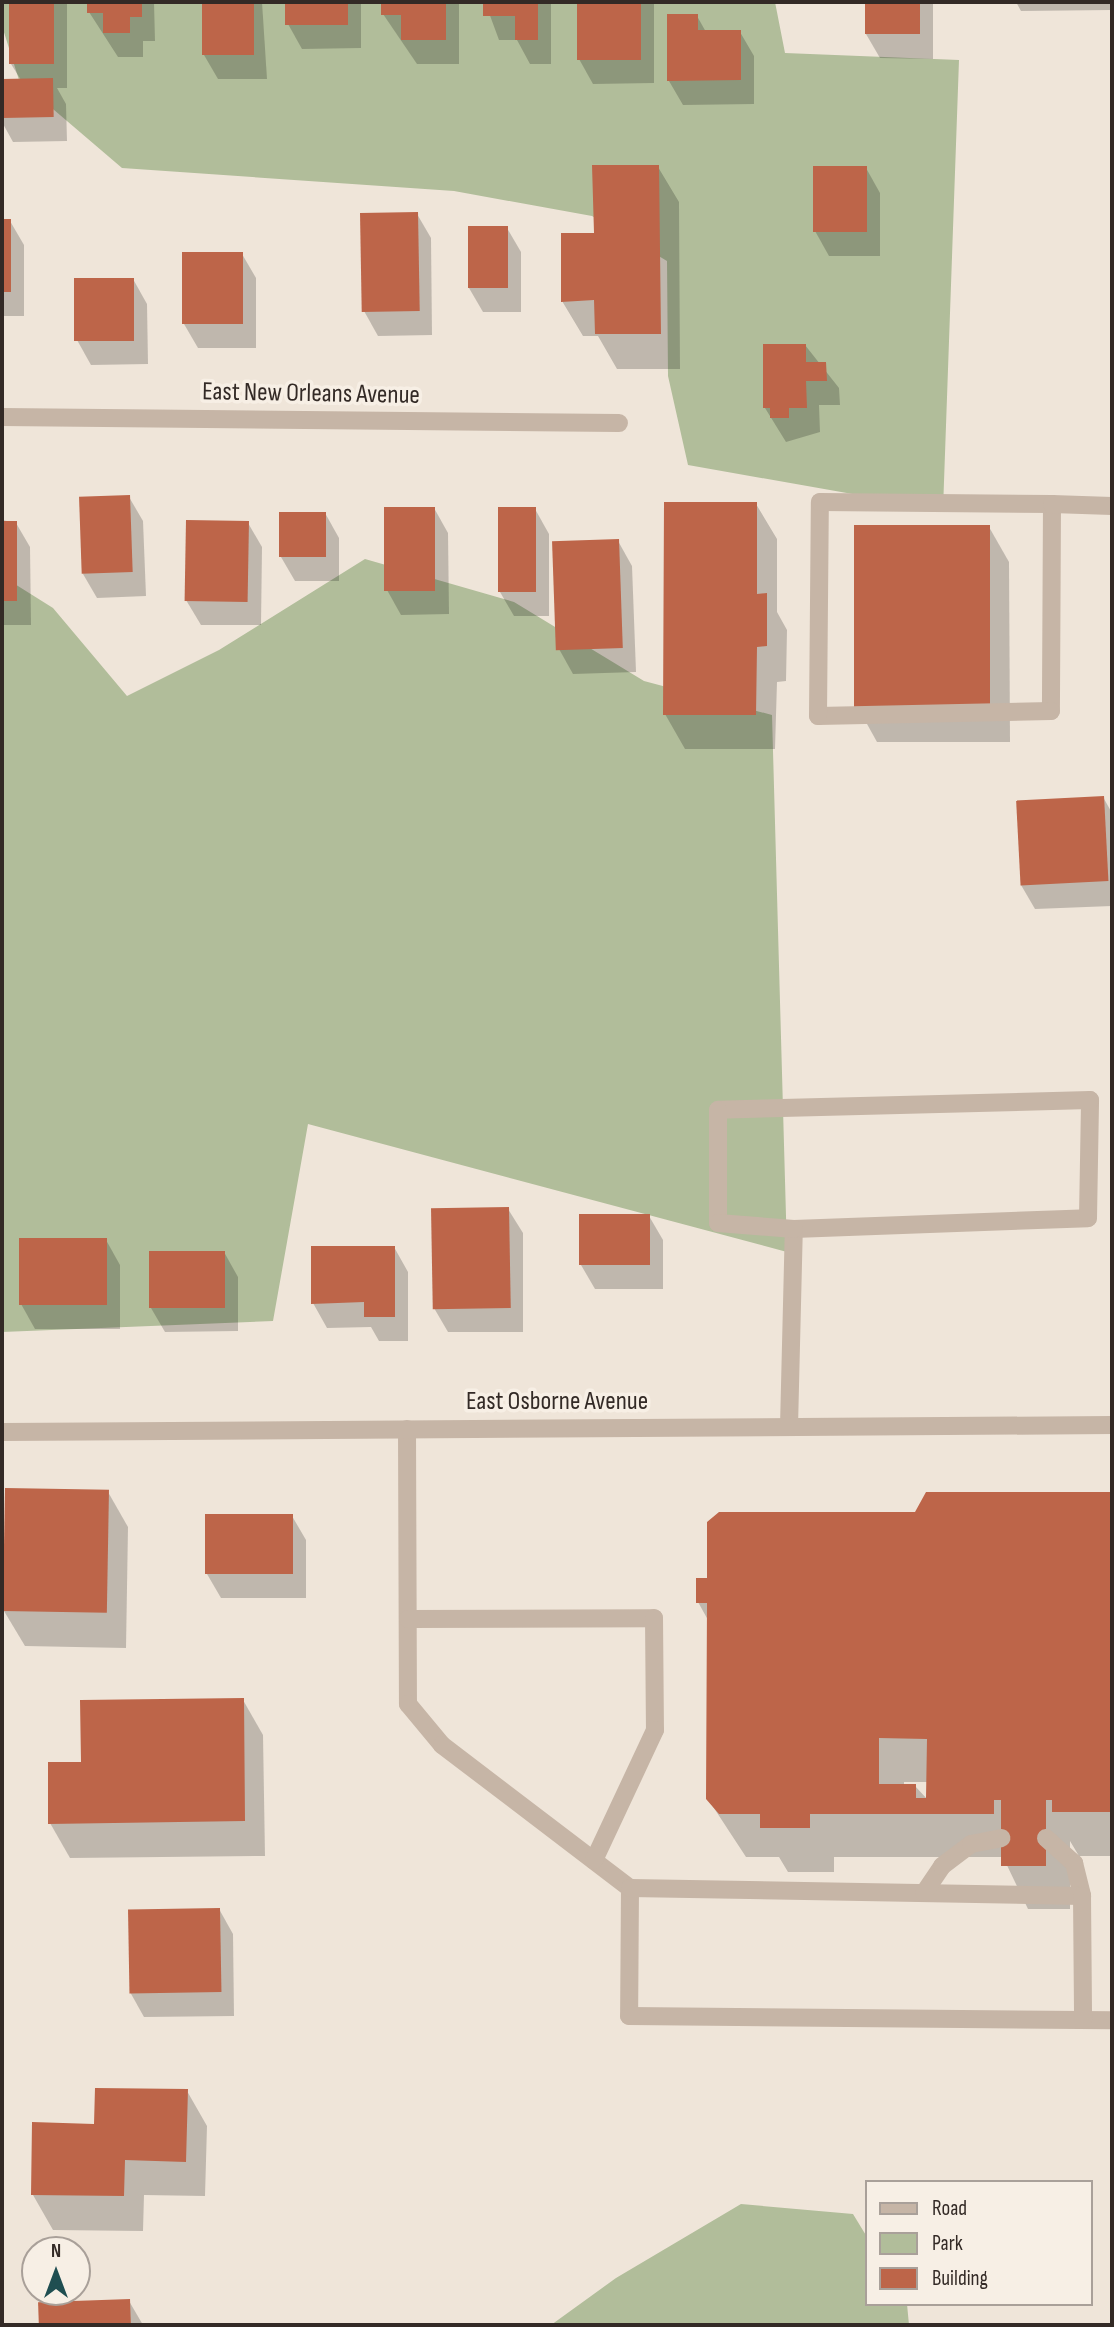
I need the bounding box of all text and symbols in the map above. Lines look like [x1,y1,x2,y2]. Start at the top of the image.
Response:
street label: East New Orleans Avenue [202,377,420,411]
street label: East Osborne Avenue [466,1386,648,1418]
legend [866,2180,1093,2306]
text: Road [932,2196,967,2221]
text: Park [932,2231,963,2256]
north arrow [21,2236,91,2306]
text: N [51,2240,61,2263]
text: Building [932,2266,988,2291]

